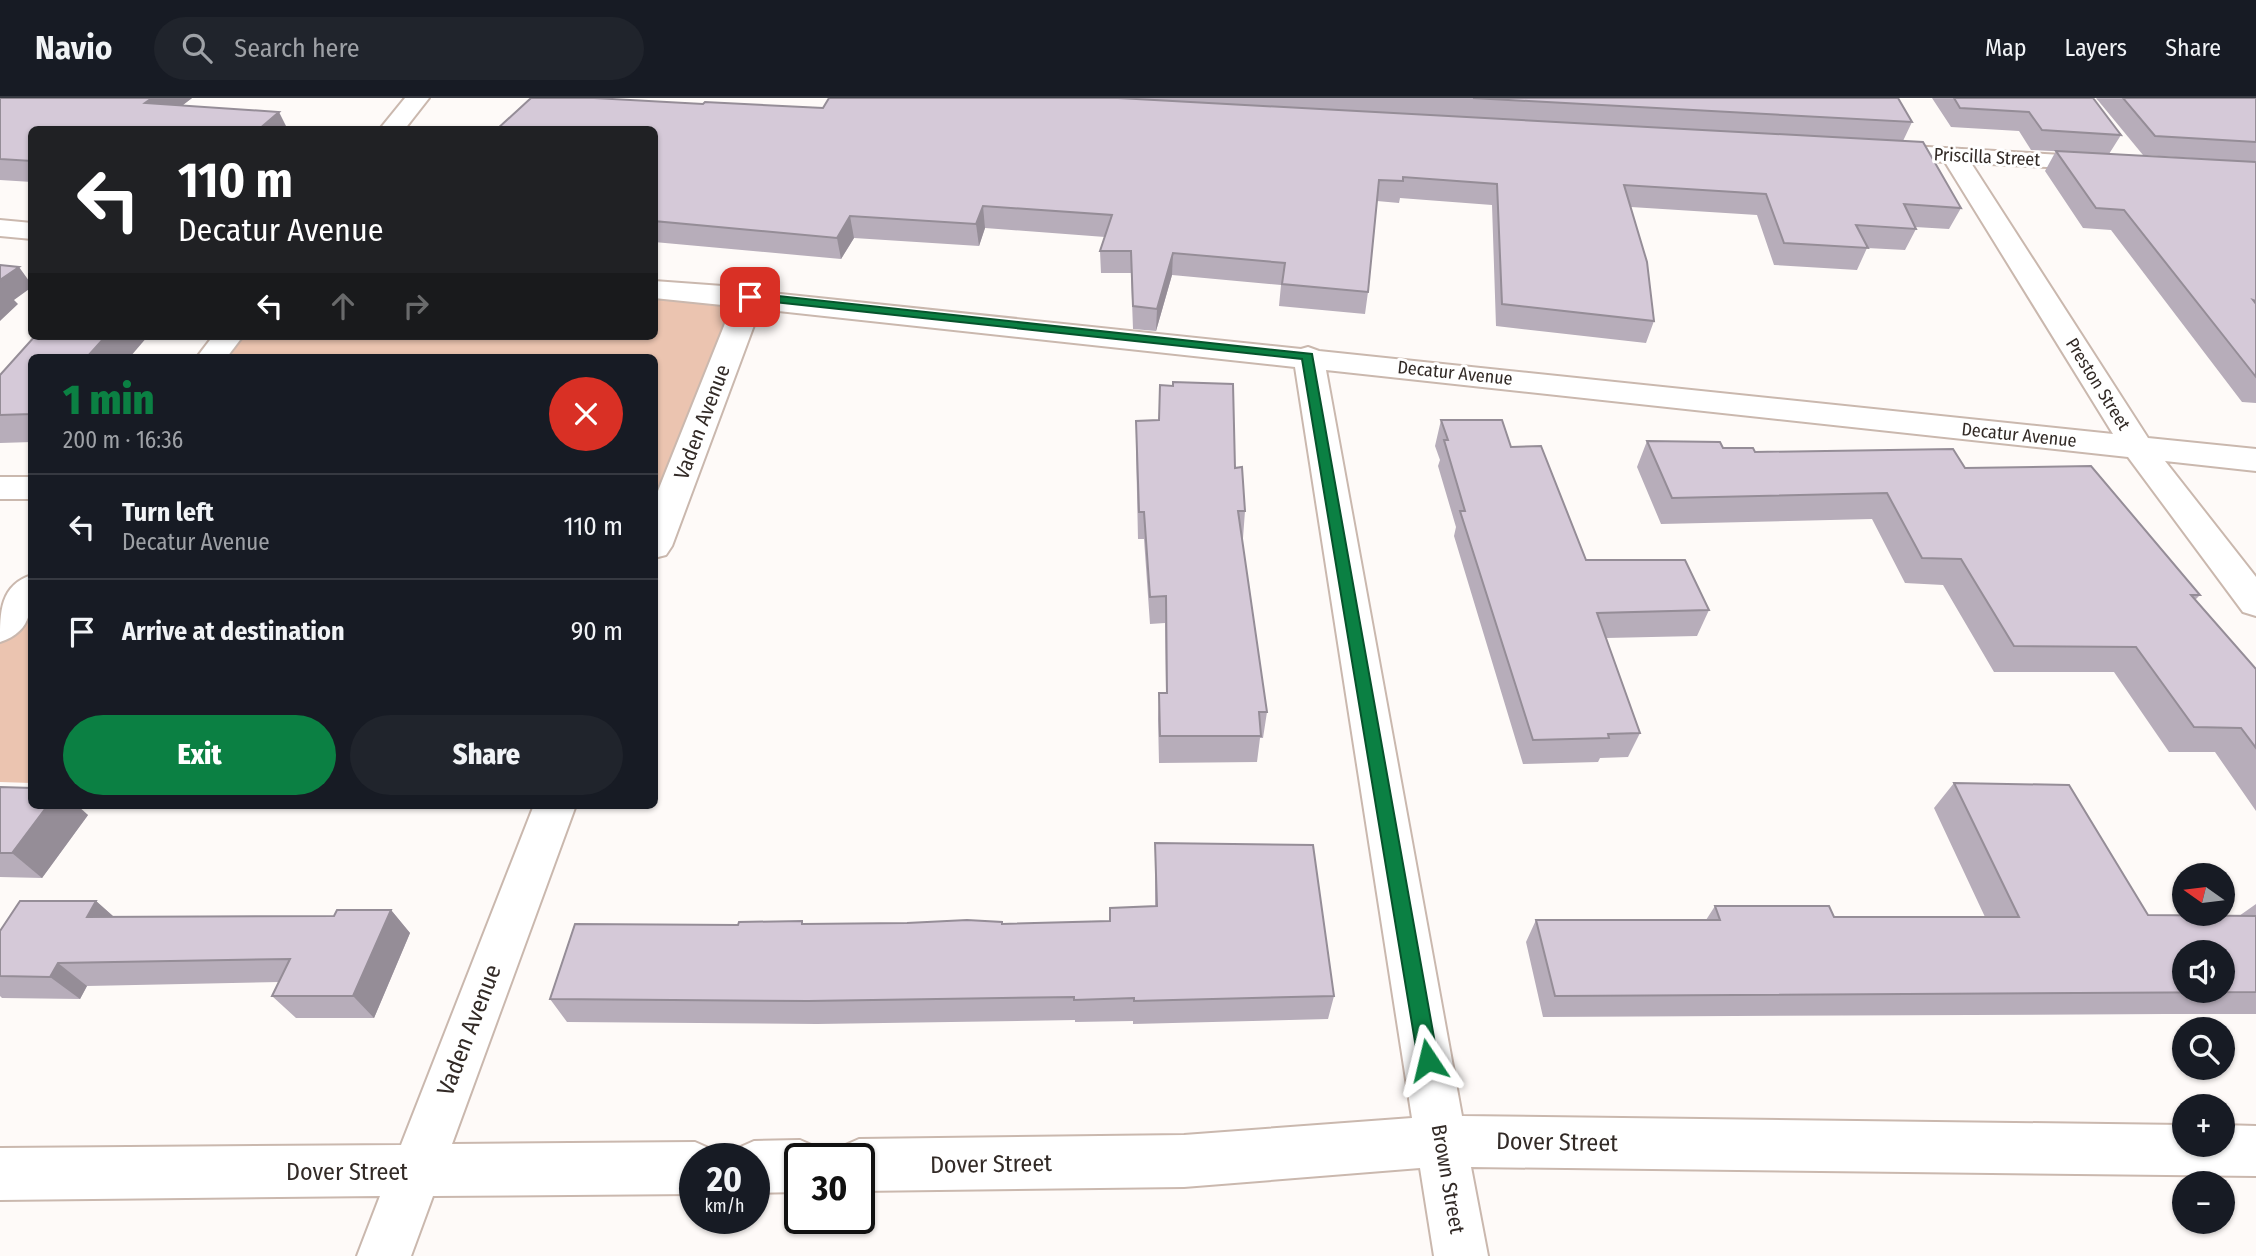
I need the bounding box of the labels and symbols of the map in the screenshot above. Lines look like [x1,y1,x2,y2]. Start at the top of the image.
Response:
street label: Priscilla Street [1933,143,2041,171]
pin [720,267,780,327]
street label: Preston Street [2061,334,2135,434]
street label: Decatur Avenue [1396,356,1514,390]
street label: Vaden Avenue [668,361,736,483]
street label: Decatur Avenue [1960,418,2078,452]
north arrow [2172,863,2235,926]
street label: Vaden Avenue [431,960,507,1100]
position arrow [1391,1023,1465,1097]
street label: Brown Street [1426,1122,1470,1236]
street label: Dover Street [1496,1127,1618,1157]
speed limit sign: 30 [784,1143,875,1234]
street label: Dover Street [930,1149,1052,1179]
street label: Dover Street [286,1158,408,1186]

